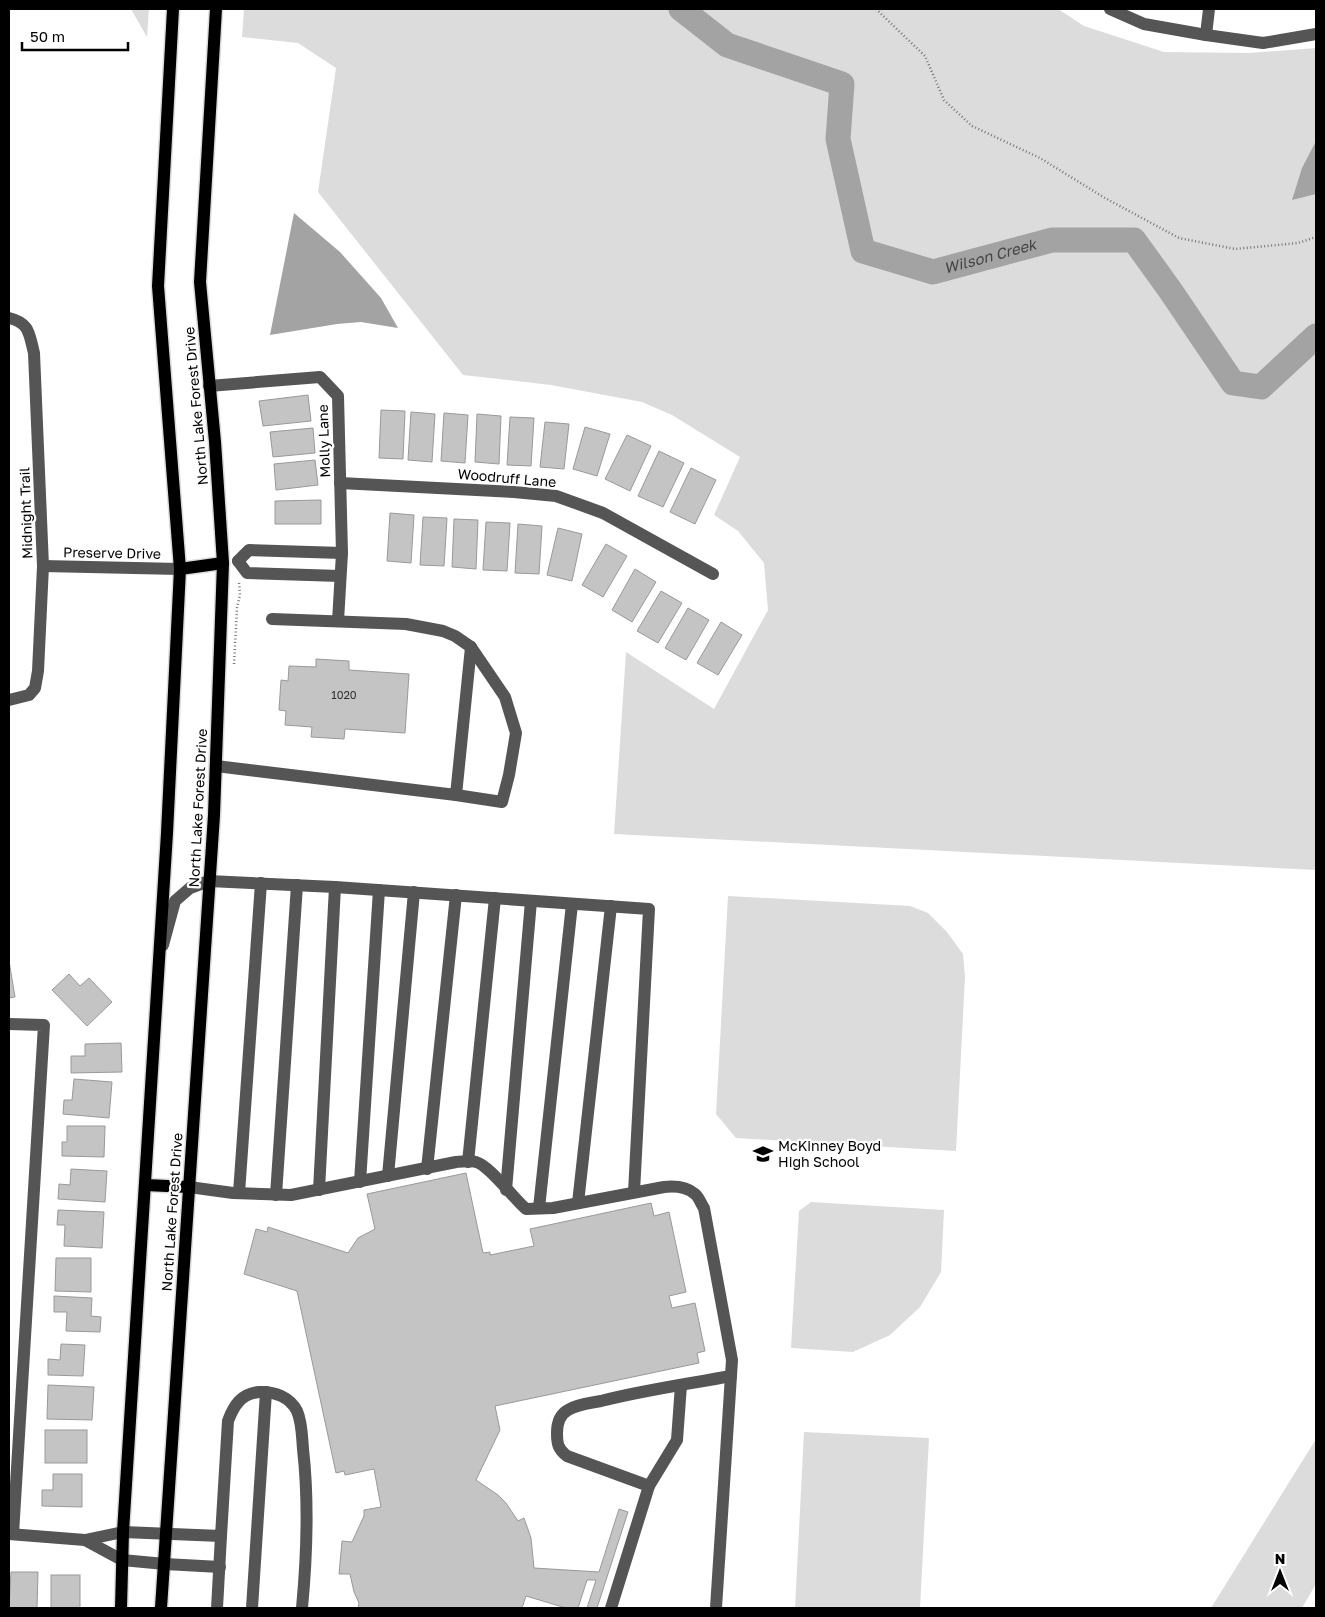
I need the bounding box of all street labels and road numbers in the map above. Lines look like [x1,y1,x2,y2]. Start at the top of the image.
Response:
street label: North Lake Forest Drive [180,326,211,486]
street label: Molly Lane [314,404,333,478]
street label: Woodruff Lane [457,465,557,490]
street label: Midnight Trail [15,467,36,559]
street label: Preserve Drive [63,543,161,562]
street label: North Lake Forest Drive [185,728,210,888]
street label: North Lake Forest Drive [157,1132,186,1292]

